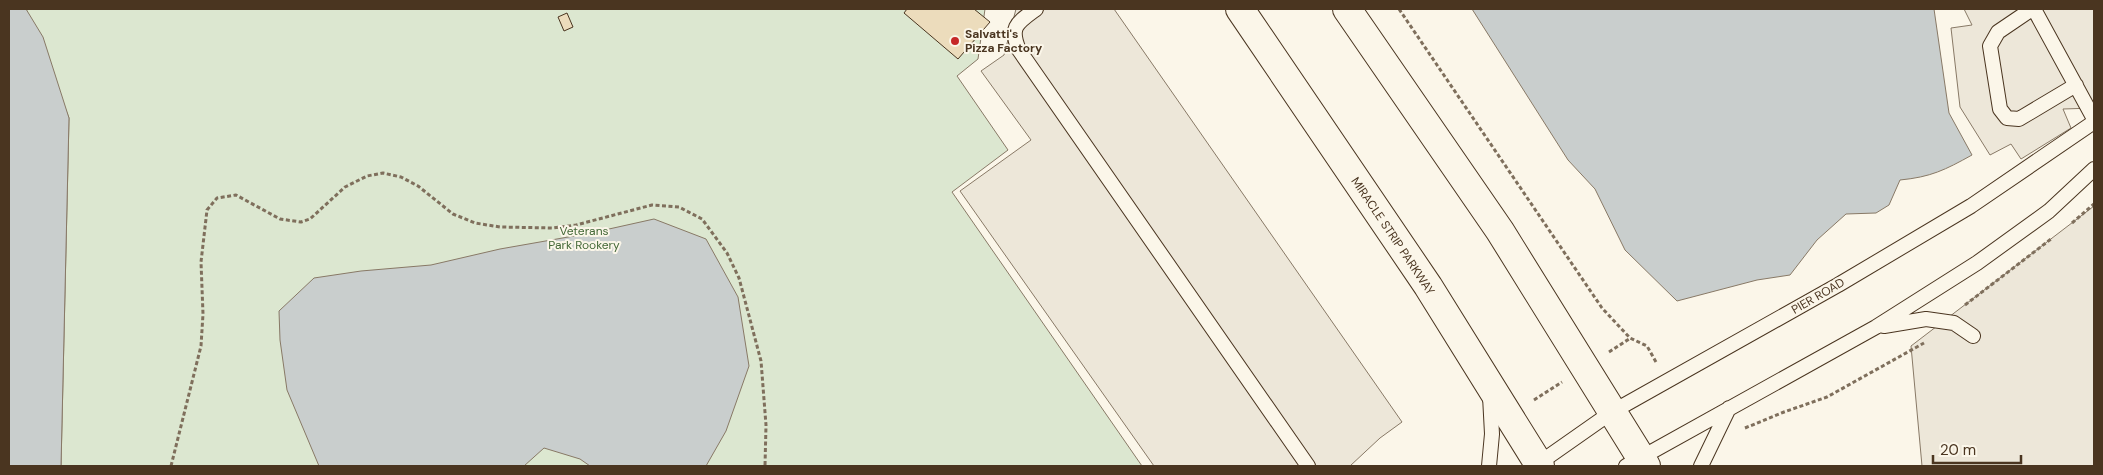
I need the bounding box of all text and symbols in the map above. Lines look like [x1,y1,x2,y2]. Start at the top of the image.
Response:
place label: Salvatti's Pizza Factory [965,26,1043,56]
marker: Salvatti's Pizza Factory [949,35,961,47]
street label: MIRACLE STRIP PARKWAY [1348,174,1438,298]
park label: Veterans Park Rookery [548,223,620,253]
street label: PIER ROAD [1788,274,1848,318]
scale bar [1933,432,2020,464]
text: 20 m [1940,440,1976,460]

